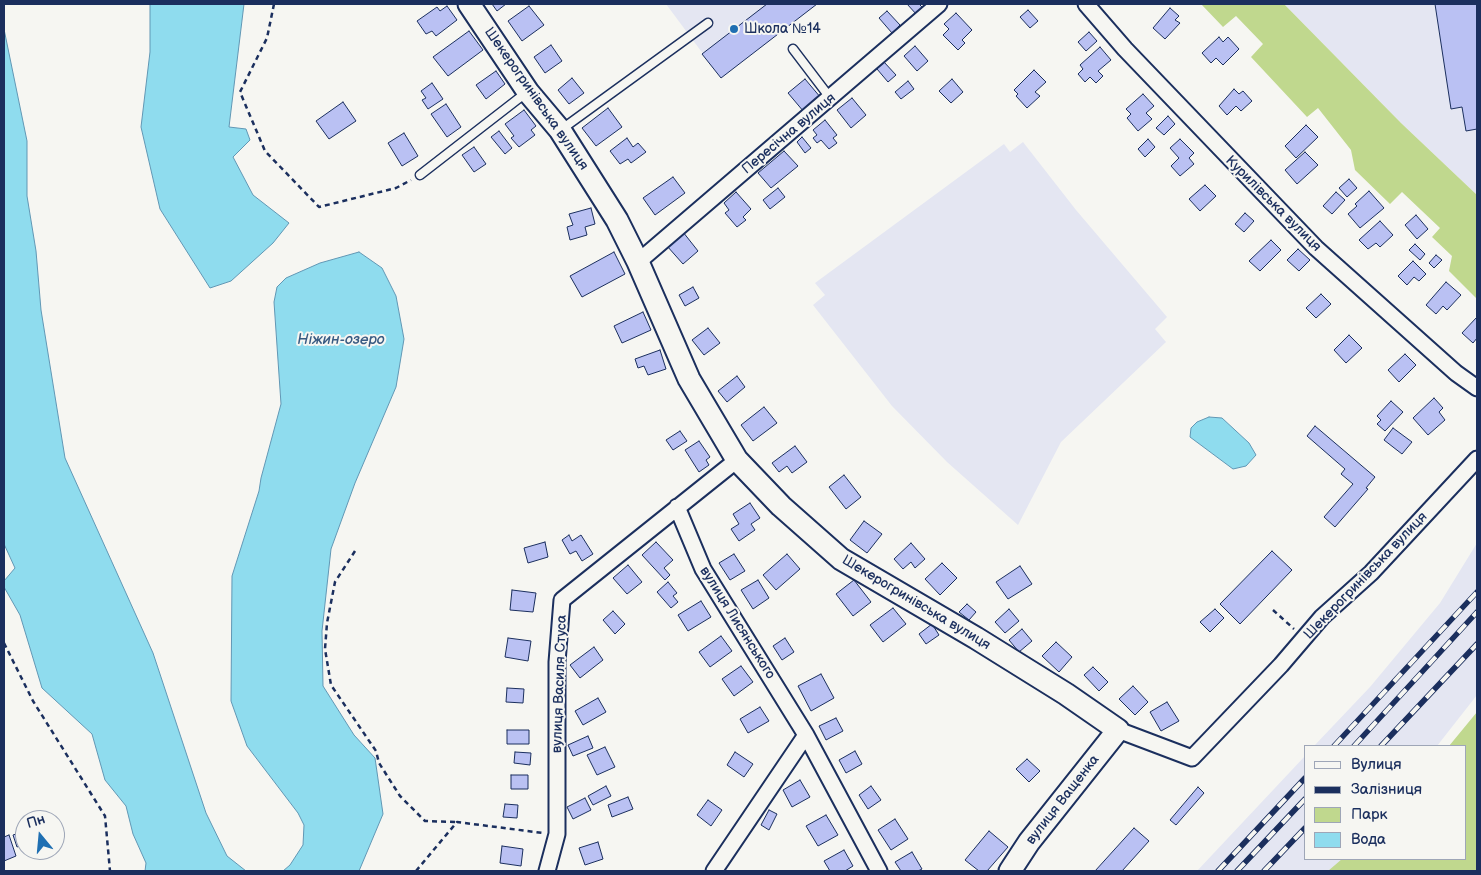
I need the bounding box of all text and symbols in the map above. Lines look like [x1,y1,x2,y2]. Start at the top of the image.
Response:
place label: Школа №14 [744,21,821,37]
marker: Школа №14 [728,23,740,35]
street label: Шекерогринівська вулиця [480,24,592,174]
street label: Пересічна вулиця [739,90,839,178]
street label: Курилівська вулиця [1222,153,1324,255]
water label: Ніжин-озеро [297,331,385,349]
street label: Шекерогринівська вулиця [1301,509,1431,643]
street label: Шекерогринівська вулиця [839,552,993,654]
street label: вулиця Лисянського [696,564,778,682]
street label: вулиця Василя Стуса [549,615,571,753]
legend [1304,745,1466,860]
street label: вулиця Ващенка [1023,752,1103,848]
text: Вулиця [1351,755,1402,774]
text: Залізниця [1351,780,1422,799]
text: Парк [1351,805,1388,824]
north arrow [15,810,65,860]
text: Пн [24,810,47,832]
text: Вода [1351,830,1386,849]

